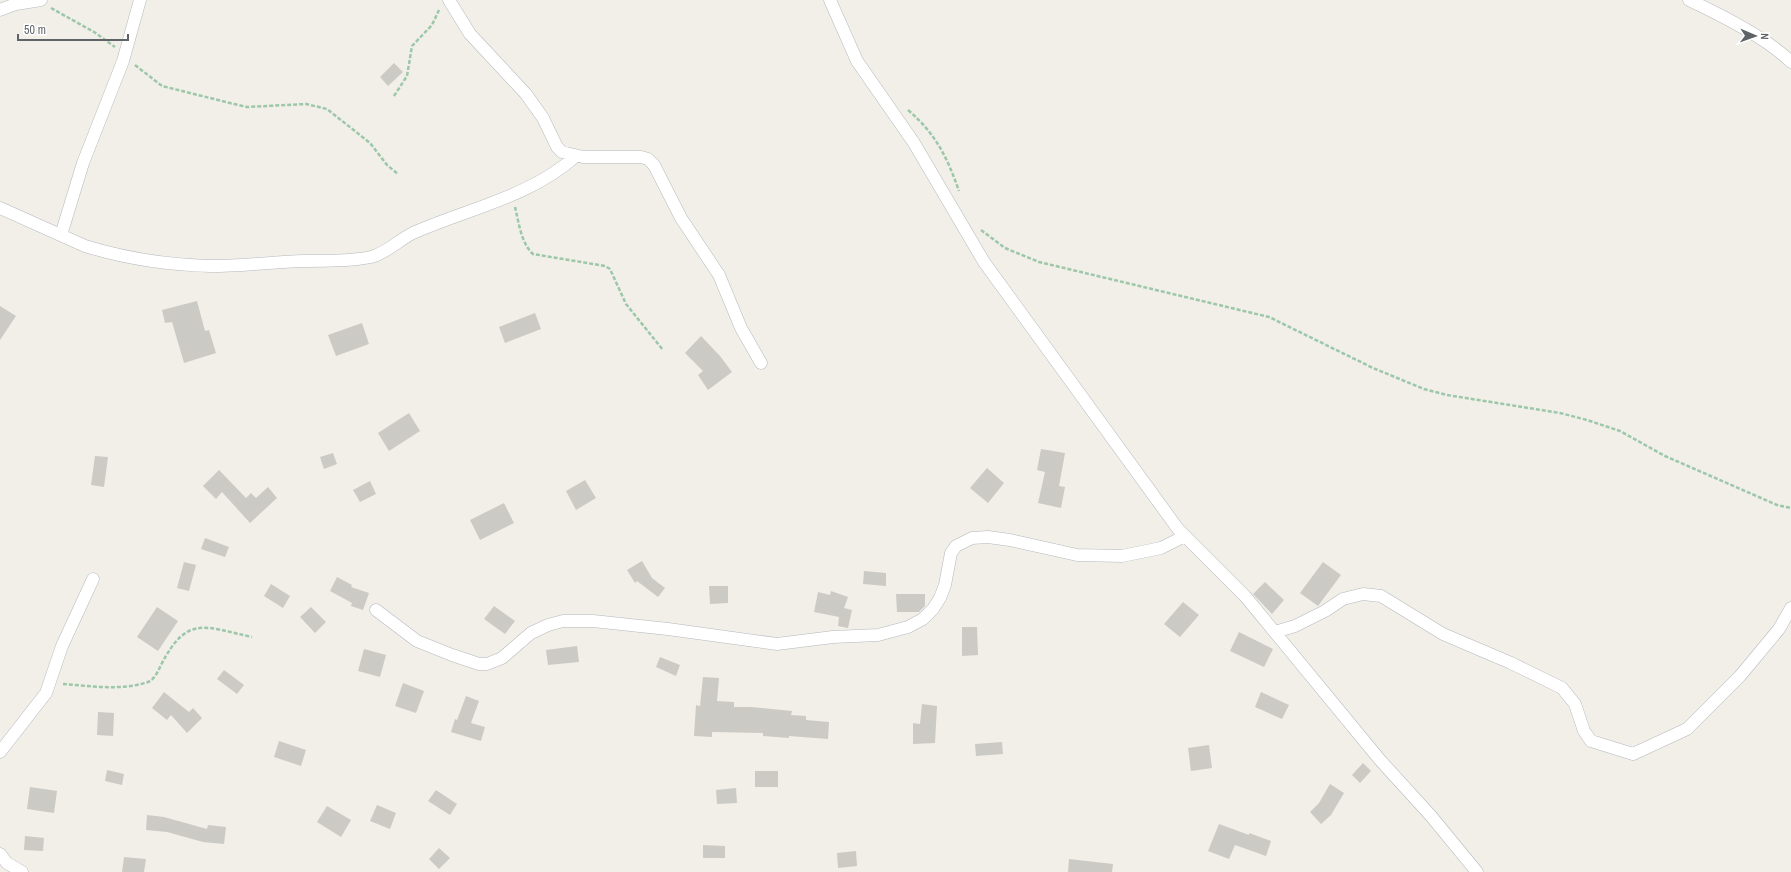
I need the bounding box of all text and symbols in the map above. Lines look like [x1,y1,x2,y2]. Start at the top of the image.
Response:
scale bar [18,16,128,42]
north arrow [1735,16,1775,56]
text: 50 m [24,22,46,38]
text: N [1758,33,1772,40]

